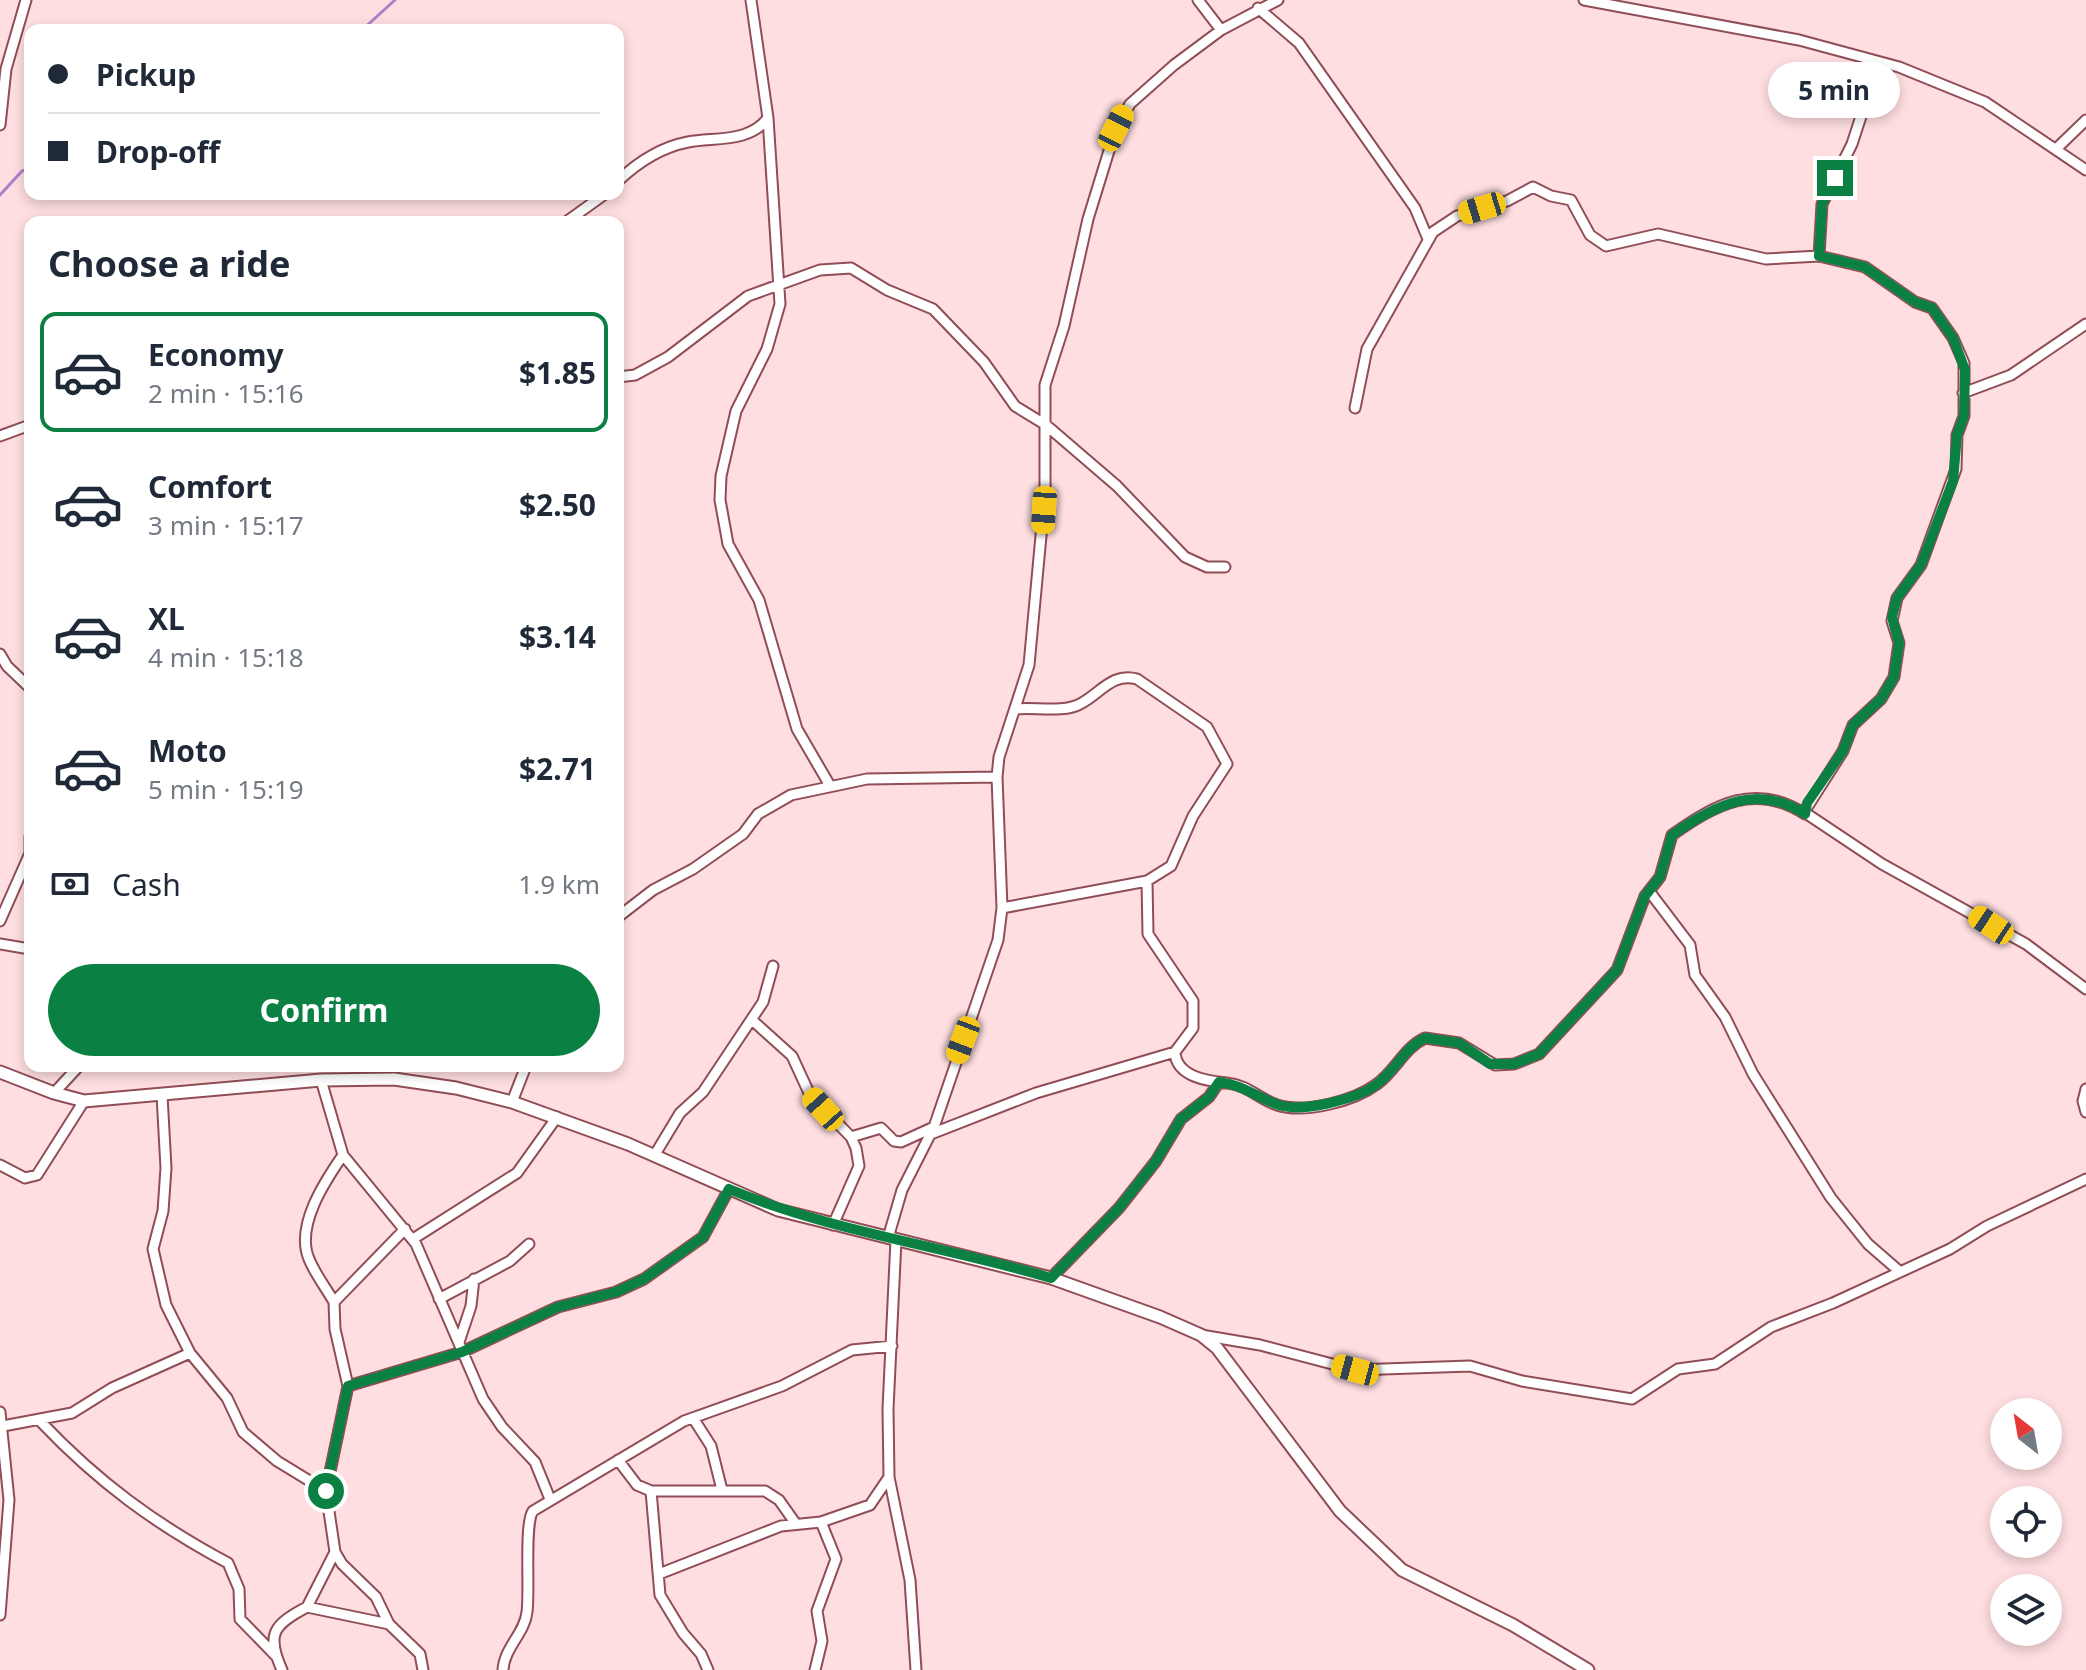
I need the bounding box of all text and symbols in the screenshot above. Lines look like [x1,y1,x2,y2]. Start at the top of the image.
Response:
text: Pickup [96,54,196,95]
callout: 5 min [1769,62,1901,118]
text: 5 min [1798,72,1870,108]
car [1095,101,1137,155]
text: Drop-off [96,131,220,172]
route end [1817,160,1853,196]
car [1456,190,1508,226]
text: Choose a ride [48,239,290,288]
text: Economy [148,334,284,375]
icon: car [52,336,124,408]
text: $1.85 [519,352,596,393]
text: 2 min · 15:16 [148,375,304,411]
text: Comfort [148,466,272,507]
icon: car [52,468,124,540]
text: $2.50 [519,484,596,525]
car [1030,485,1058,535]
text: 3 min · 15:17 [148,507,304,543]
text: XL [148,598,185,639]
icon: car [52,600,124,672]
text: $3.14 [519,616,596,657]
text: 4 min · 15:18 [148,639,304,675]
text: Moto [148,730,227,771]
icon: car [52,732,124,804]
text: $2.71 [519,748,596,789]
text: 5 min · 15:19 [148,771,304,807]
icon: cash [48,862,92,906]
text: Cash [112,864,181,905]
text: 1.9 km [518,866,600,902]
car [1964,902,2018,948]
button: Confirm [48,964,600,1056]
car [943,1013,983,1067]
car [798,1083,848,1135]
car [1329,1352,1381,1388]
north arrow [1990,1398,2062,1470]
map controls [1990,1398,2062,1646]
route start [308,1473,344,1509]
button: locate [1990,1486,2062,1558]
button: layers [1990,1574,2062,1646]

